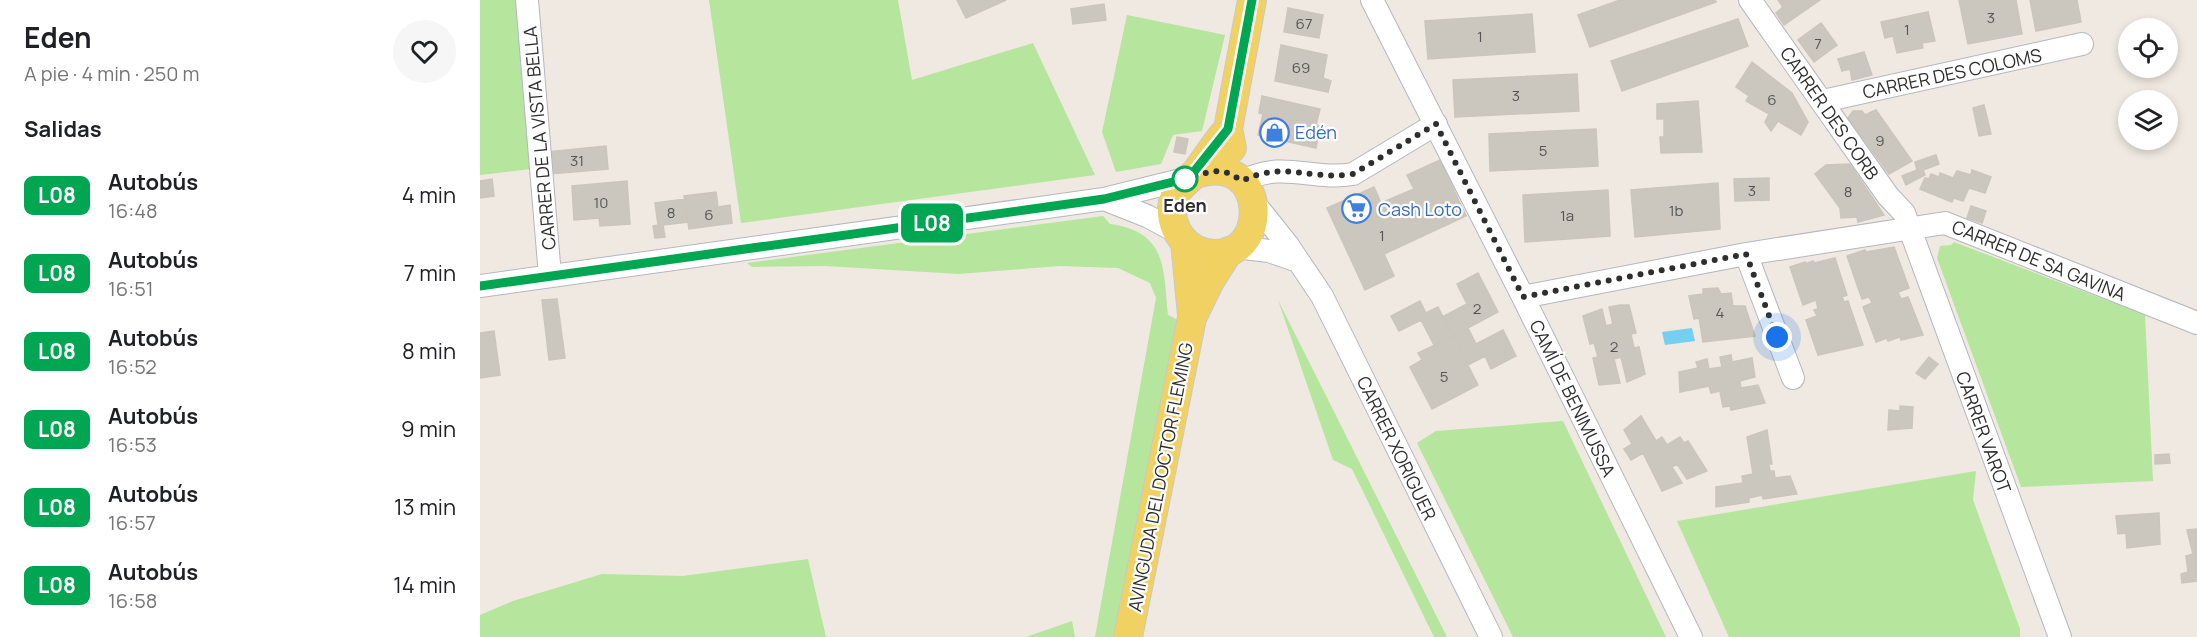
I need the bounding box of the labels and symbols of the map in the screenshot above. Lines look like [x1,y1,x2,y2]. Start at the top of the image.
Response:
house number: 3 [1987,7,1995,28]
house number: 67 [1296,13,1312,34]
house number: 1 [1904,19,1910,40]
street label: CARRER DE LA VISTA BELLA [517,24,561,251]
house number: 1 [1477,26,1483,47]
house number: 7 [1814,33,1822,54]
street label: CARRER DES CORB [1775,42,1885,184]
street label: CARRER DES COLOMS [1860,42,2044,104]
house number: 69 [1292,57,1310,78]
house number: 3 [1512,85,1520,106]
house number: 6 [1767,89,1777,110]
shop icon: Edén [1258,116,1290,148]
place label: Edén [1295,120,1337,144]
house number: 9 [1875,130,1885,151]
house number: 5 [1539,140,1547,161]
house number: 31 [570,150,584,171]
marker: Eden [1172,166,1198,192]
house number: 3 [1748,180,1756,201]
house number: 8 [1844,181,1852,202]
house number: 10 [594,192,609,213]
place label: Eden [1163,193,1207,217]
supermarket icon: Cash Loto [1341,193,1373,225]
place label: Cash Loto [1378,197,1462,221]
house number: 1b [1669,200,1683,221]
house number: 8 [667,202,675,223]
house number: 6 [704,204,714,225]
line badge: L08 [898,204,966,242]
house number: 1a [1560,205,1574,226]
street label: CARRER DE SA GAVINA [1949,214,2130,306]
house number: 1 [1379,225,1385,246]
house number: 2 [1473,298,1481,319]
house number: 4 [1716,302,1725,323]
street label: CAMÍ DE BENIMUSSA [1525,316,1622,481]
your location [1762,322,1792,352]
house number: 2 [1610,336,1618,357]
street label: AVINGUDA DEL DOCTOR FLEMING [1122,340,1198,613]
house number: 5 [1440,366,1448,387]
street label: CARRER VAROT [1951,368,2017,496]
street label: CARRER XORIGUER [1352,372,1442,524]

